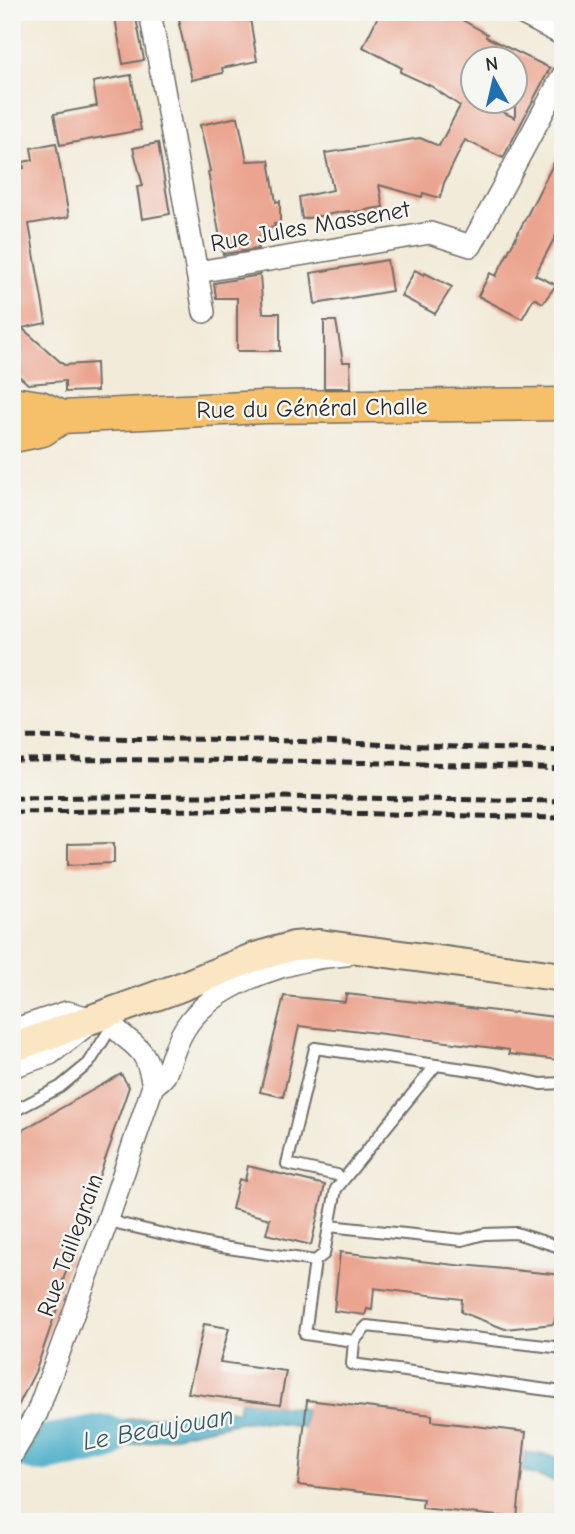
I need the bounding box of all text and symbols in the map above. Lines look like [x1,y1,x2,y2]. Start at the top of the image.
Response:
north arrow [460,46,530,116]
text: N [484,52,499,76]
street label: Rue Jules Massenet [208,195,413,257]
street label: Rue du Général Challe [196,392,428,424]
street label: Rue Taillegrain [31,1170,109,1320]
water label: Le Beaujouan [80,1401,236,1457]

